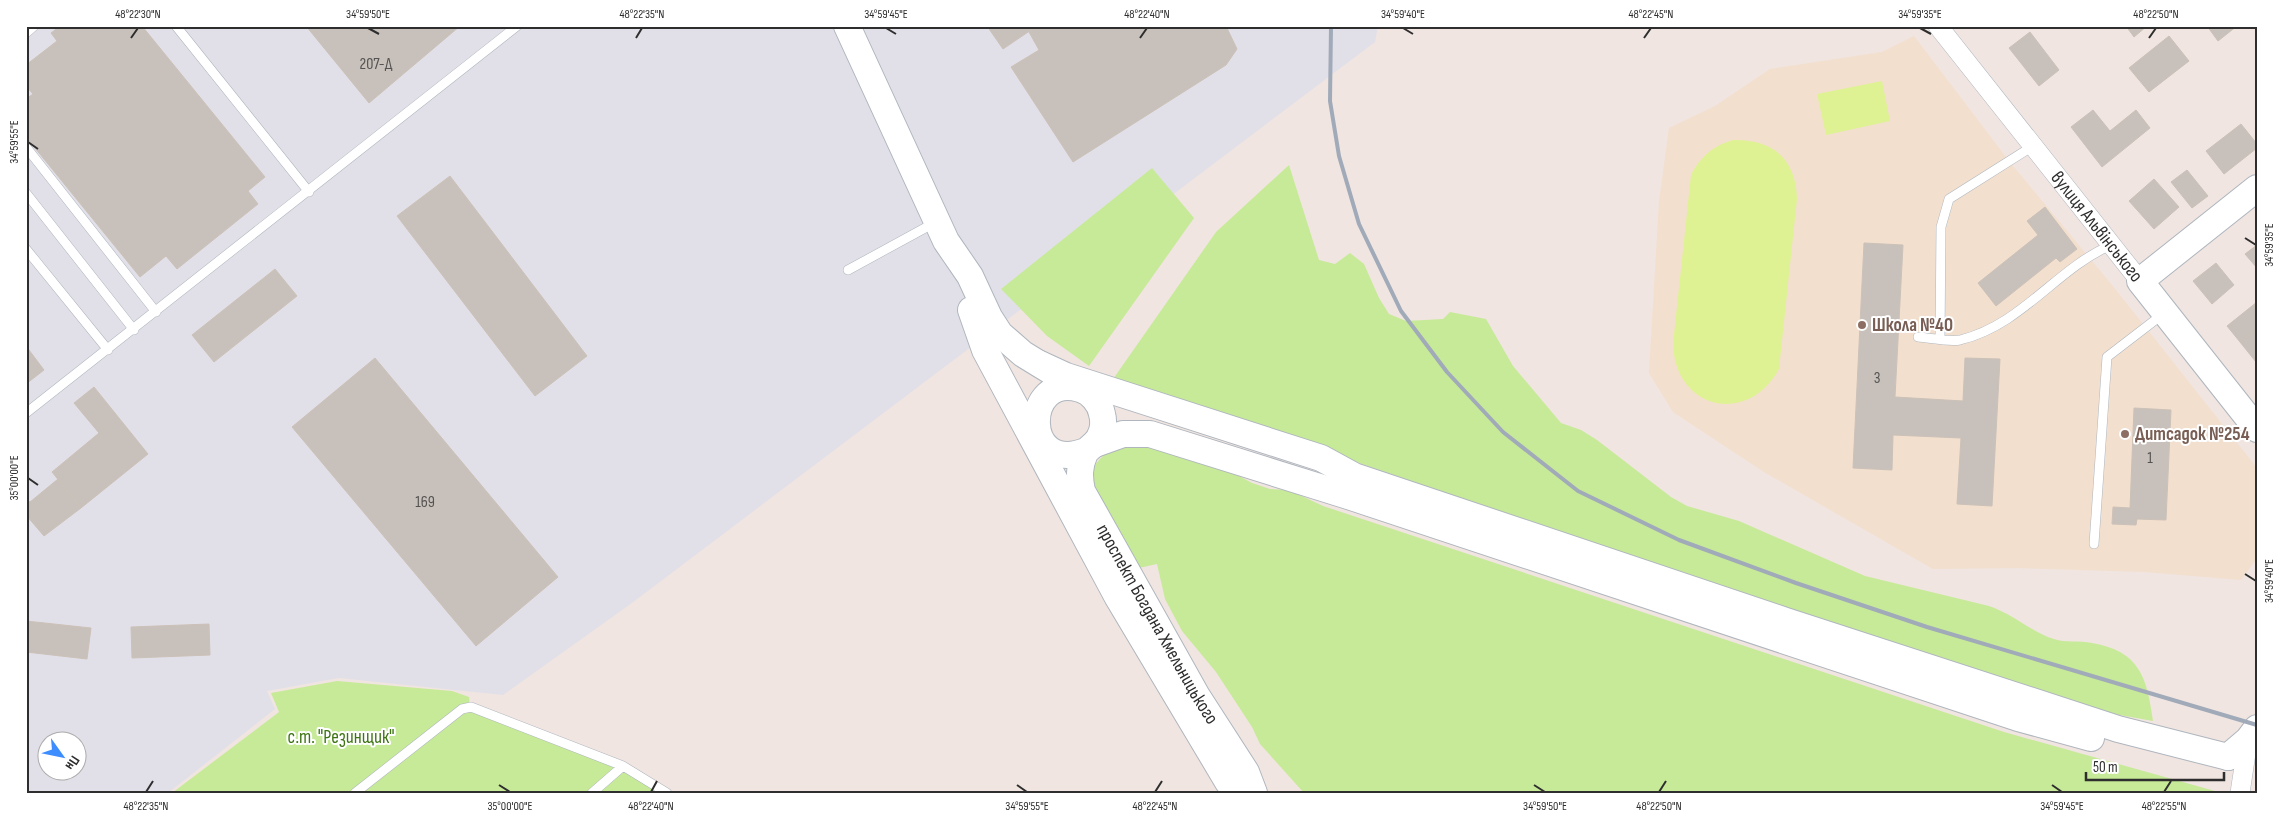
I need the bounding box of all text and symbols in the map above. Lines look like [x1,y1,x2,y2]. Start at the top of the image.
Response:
text: 48°22'30"N [115,7,161,22]
text: 34°59'50"E [346,7,390,22]
text: 48°22'35"N [620,7,664,22]
text: 34°59'45"E [864,7,908,22]
text: 48°22'40"N [1124,7,1170,22]
text: 34°59'40"E [1381,7,1425,22]
text: 48°22'45"N [1629,7,1673,22]
text: 34°59'35"E [1898,7,1942,22]
text: 48°22'50"N [2133,7,2179,22]
house number: 207-Д [360,55,393,74]
text: 34°59'55"E [7,120,22,164]
street label: вулиця Альвінського [2046,167,2148,287]
text: 34°59'35"E [2262,223,2277,267]
place label: Школа №40 [1872,314,1953,337]
marker: Школа №40 [1856,319,1868,331]
house number: 3 [1874,369,1880,388]
place label: Дитсадок №254 [2135,423,2250,446]
marker: Дитсадок №254 [2119,428,2131,440]
house number: 1 [2147,449,2153,468]
text: 35°00'00"E [7,455,22,501]
house number: 169 [415,493,435,512]
street label: проспект Богдана Хмельницького [1091,520,1224,728]
text: 34°59'40"E [2262,559,2277,603]
park label: с.т. "Резинщик" [287,726,395,749]
north arrow [38,732,88,782]
scale bar [2086,749,2223,781]
text: Пн [62,752,83,773]
text: 50 m [2093,758,2118,777]
text: 48°22'35"N [124,799,168,814]
text: 35°00'00"E [487,799,533,814]
text: 48°22'40"N [628,799,674,814]
text: 34°59'55"E [1005,799,1049,814]
text: 48°22'45"N [1133,799,1177,814]
text: 34°59'50"E [1523,799,1567,814]
text: 48°22'50"N [1636,799,1682,814]
text: 34°59'45"E [2040,799,2084,814]
text: 48°22'55"N [2142,799,2186,814]

